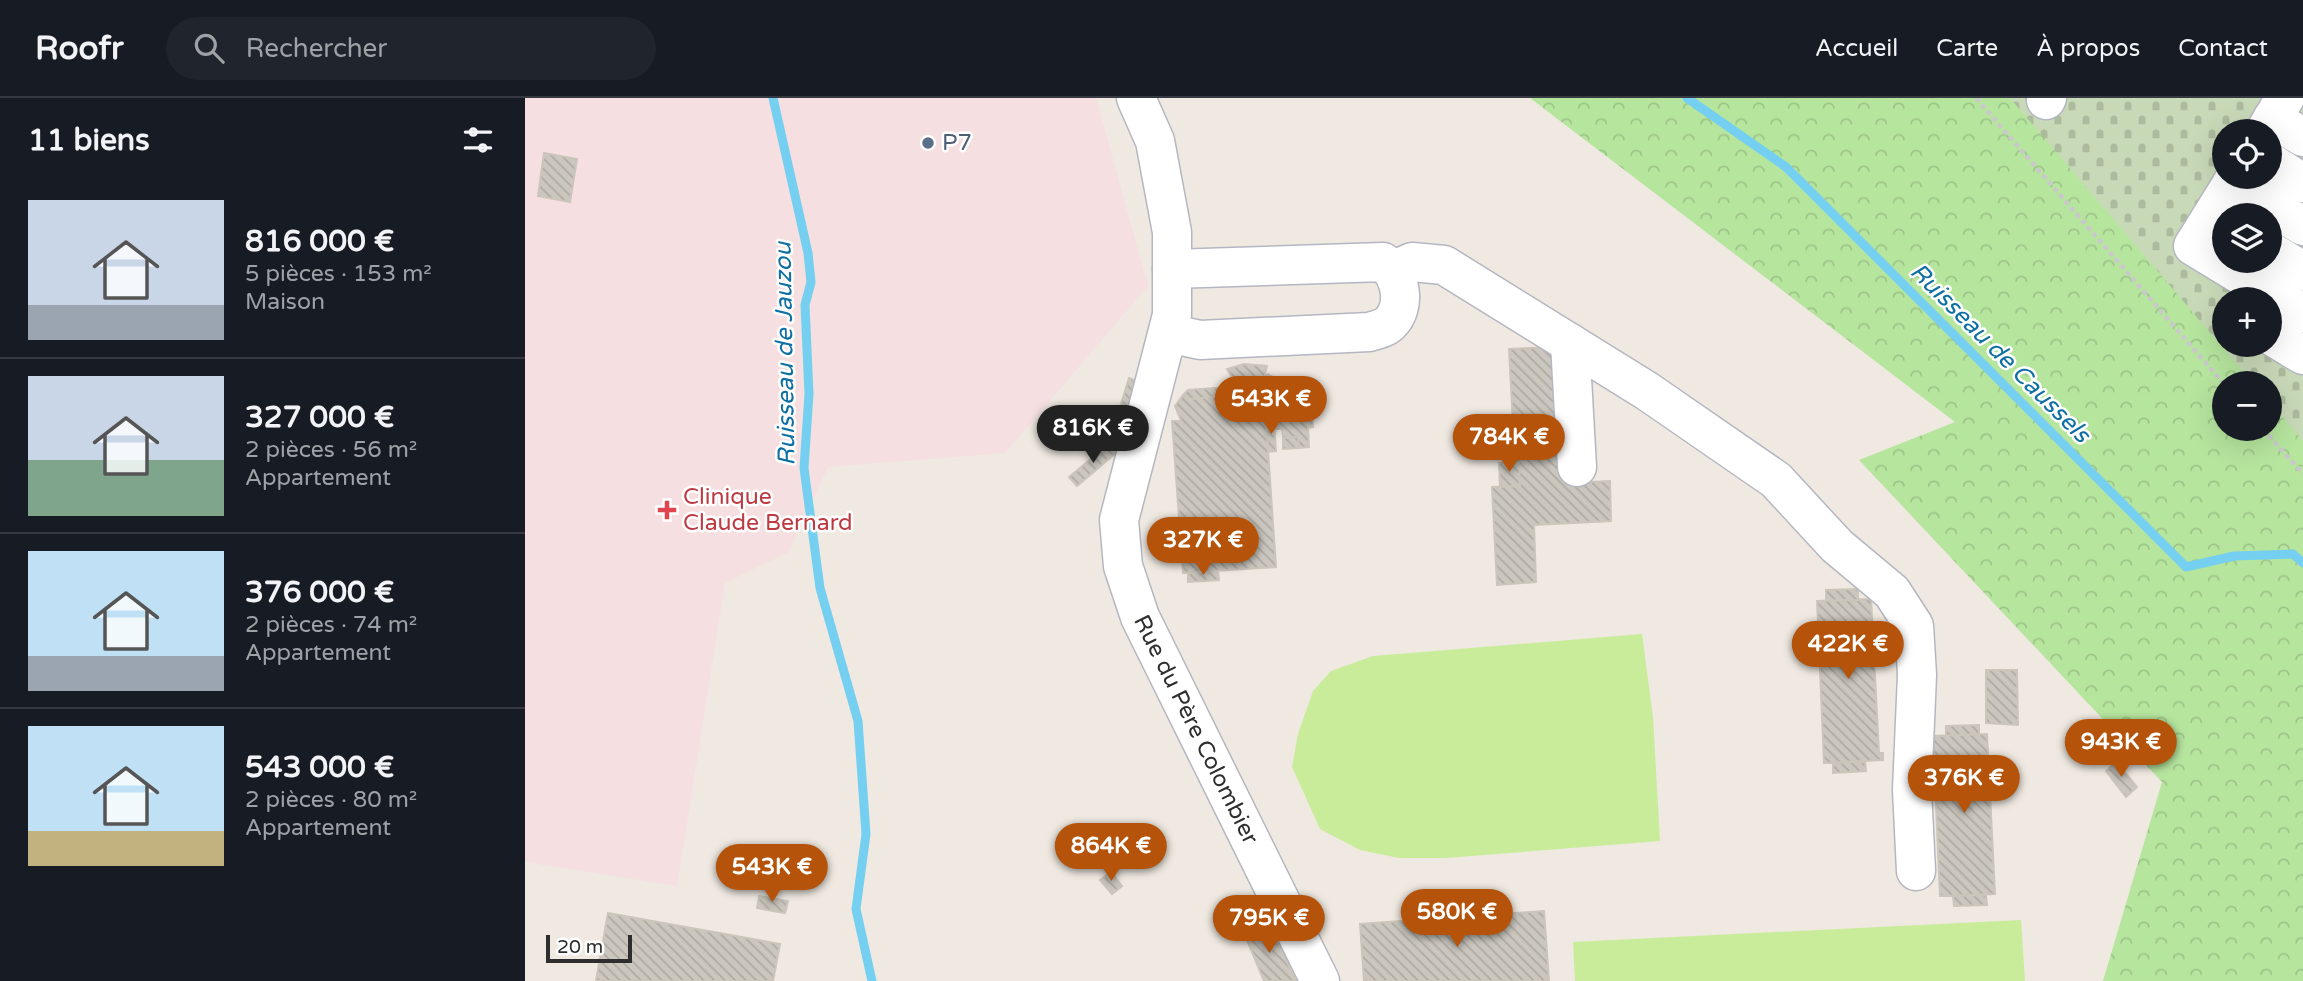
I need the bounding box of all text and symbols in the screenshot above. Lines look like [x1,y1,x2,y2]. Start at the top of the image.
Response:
search box [166,17,656,80]
text: Roofr [35,29,124,68]
icon: search [190,29,228,67]
text: Rechercher [246,33,387,64]
text: Accueil [1815,34,1898,63]
text: Carte [1936,34,1998,63]
text: À propos [2036,34,2140,63]
text: Contact [2178,34,2268,63]
map controls [2212,119,2282,441]
button: locate [2212,119,2282,189]
icon: filters [459,121,497,159]
text: 11 biens [28,122,150,159]
place label: P7 [942,129,972,157]
marker: P7 [920,135,936,151]
button: layers [2212,203,2282,273]
text: 816 000 € [245,223,394,260]
icon: home [84,228,168,312]
water label: Ruisseau de Jauzou [769,240,801,466]
water label: Ruisseau de Caussels [1904,257,2097,450]
text: 5 pièces · 153 m² [245,260,432,288]
button: + [2212,287,2282,357]
text: Maison [245,288,325,316]
button: − [2212,371,2282,441]
pin: 543K € [1214,376,1328,436]
text: 543K € [1231,385,1311,413]
text: 327 000 € [245,399,394,436]
icon: home [84,404,168,488]
pin: 816K € [1036,406,1150,465]
text: 816K € [1053,414,1133,442]
pin: 784K € [1452,414,1566,474]
text: 784K € [1469,423,1549,451]
text: 2 pièces · 56 m² [245,436,417,464]
text: Appartement [245,464,391,492]
place label: Clinique Claude Bernard [683,483,853,537]
marker: Clinique Claude Bernard [657,500,677,520]
pin: 327K € [1146,518,1260,577]
text: 327K € [1163,526,1243,554]
text: 376 000 € [245,574,394,611]
icon: home [84,579,168,663]
text: 2 pièces · 74 m² [245,611,417,639]
street label: Rue du Père Colombier [1127,611,1264,849]
pin: 422K € [1791,622,1905,681]
text: 422K € [1808,630,1888,658]
text: Appartement [245,639,391,667]
pin: 943K € [2064,720,2178,779]
text: 943K € [2081,728,2161,756]
text: 543 000 € [245,749,394,786]
icon: home [84,754,168,838]
pin: 376K € [1907,756,2021,815]
text: 376K € [1924,764,2004,792]
text: 2 pièces · 80 m² [245,786,417,814]
text: Appartement [245,814,391,842]
pin: 864K € [1054,824,1168,883]
text: 864K € [1071,832,1151,860]
pin: 543K € [715,844,829,904]
text: 543K € [732,853,812,881]
pin: 580K € [1400,890,1514,949]
pin: 795K € [1212,896,1326,955]
text: 580K € [1417,898,1497,926]
text: 795K € [1229,904,1309,932]
scale bar [546,932,632,964]
text: 20 m [557,936,603,958]

